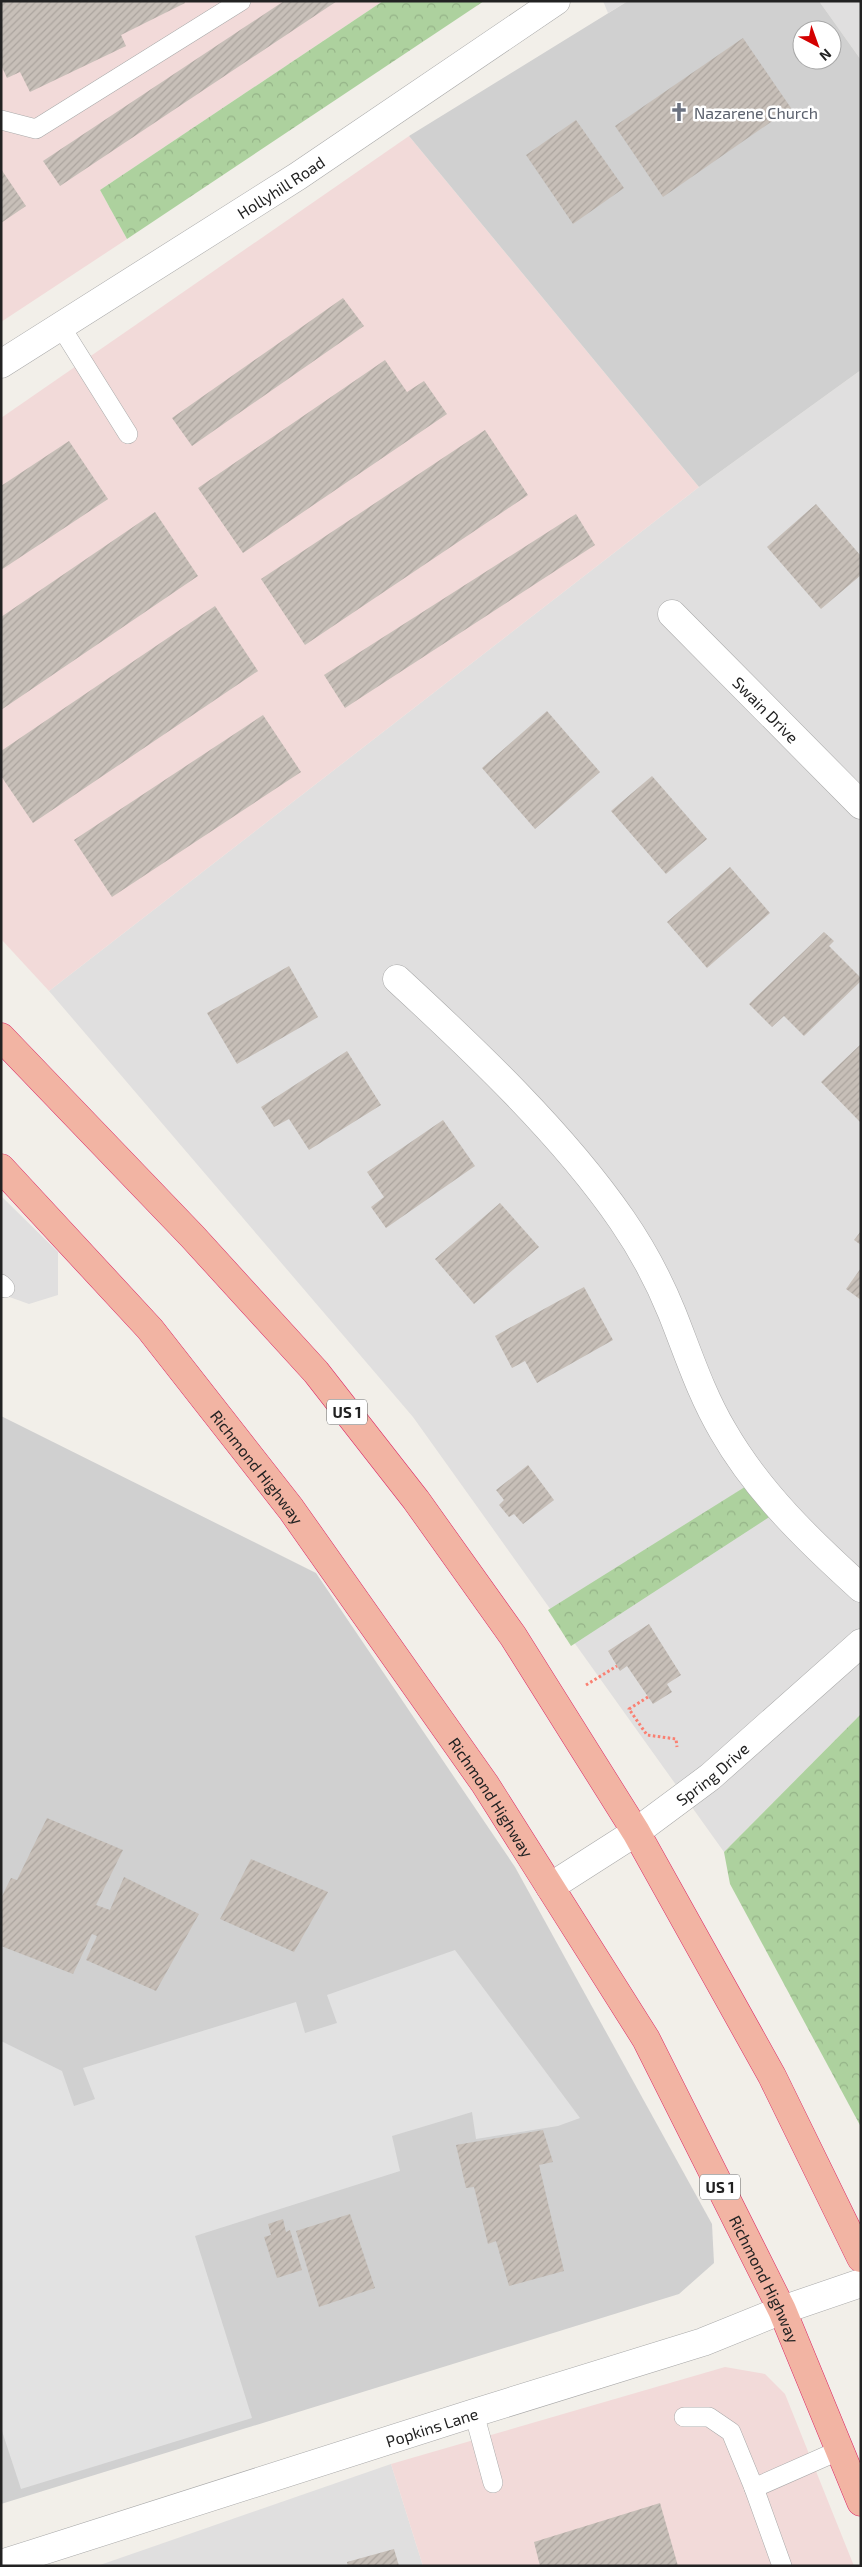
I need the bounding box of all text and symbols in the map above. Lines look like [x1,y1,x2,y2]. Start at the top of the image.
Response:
north arrow [792,20,842,70]
text: N [816,45,835,65]
church icon: Nazarene Church [668,101,690,123]
place label: Nazarene Church [694,103,818,122]
street label: Hollyhill Road [233,151,328,222]
street label: Swain Drive [729,672,803,746]
road number: US 1 [327,1400,367,1424]
street label: Richmond Highway [207,1406,308,1528]
street label: Richmond Highway [445,1733,538,1861]
street label: Spring Drive [672,1738,752,1809]
road number: US 1 [700,2174,740,2200]
street label: Richmond Highway [726,2212,804,2346]
street label: Popkins Lane [383,2403,480,2450]

